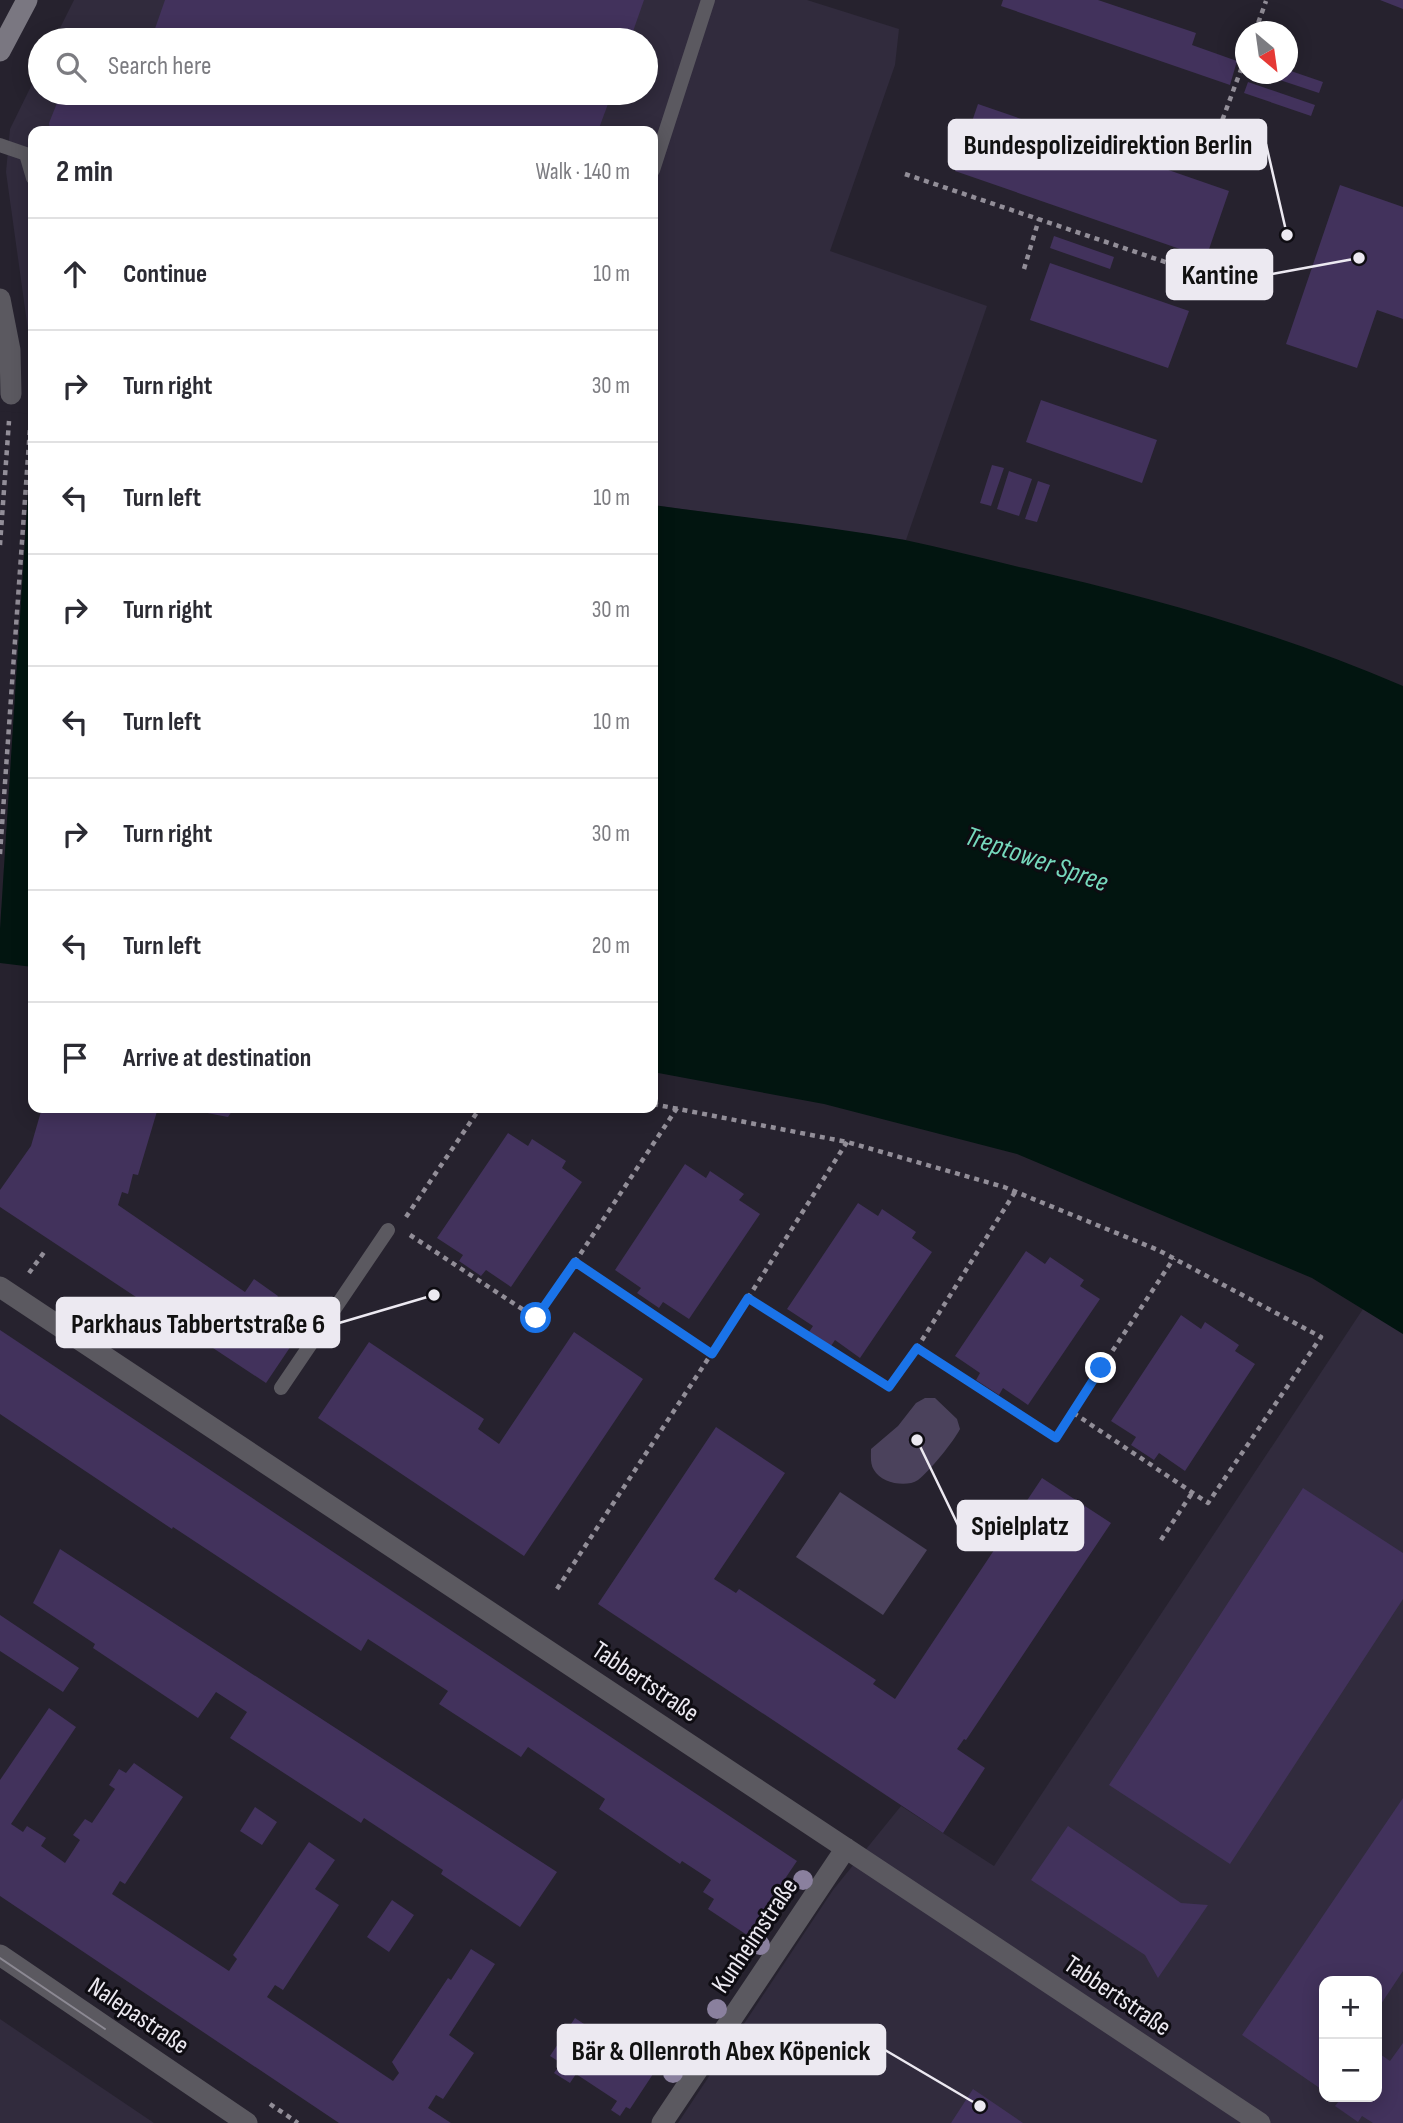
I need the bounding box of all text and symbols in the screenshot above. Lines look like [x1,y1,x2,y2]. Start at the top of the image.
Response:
north arrow [1235,21,1298,84]
search box [28,28,658,105]
icon: search [52,48,90,86]
text: Search here [108,51,211,82]
callout: Bundespolizeidirektion Berlin [949,120,1266,169]
text: Bundespolizeidirektion Berlin [963,129,1253,162]
text: 2 min [56,154,113,190]
text: Walk · 140 m [535,158,630,186]
callout: Kantine [1167,250,1272,299]
icon: ahead [56,255,94,293]
text: Continue [123,259,207,290]
text: Kantine [1182,259,1258,292]
text: 10 m [593,260,630,288]
icon: right [56,367,94,405]
text: Turn right [123,371,212,402]
text: 30 m [592,372,630,400]
icon: left [56,479,94,517]
text: Turn left [123,483,201,514]
text: 10 m [593,484,630,512]
icon: right [56,591,94,629]
text: Turn right [123,595,212,626]
text: 30 m [592,596,630,624]
icon: left [56,703,94,741]
text: Turn left [123,707,201,738]
text: 10 m [593,708,630,736]
icon: right [56,815,94,853]
text: Turn right [123,819,212,850]
text: 30 m [592,820,630,848]
water label: Treptower Spree [961,820,1112,899]
icon: left [56,927,94,965]
text: Turn left [123,931,201,962]
text: 20 m [592,932,630,960]
icon: arrive [56,1039,94,1077]
text: Arrive at destination [123,1043,311,1074]
callout: Parkhaus Tabbertstraße 6 [57,1298,339,1347]
route start [520,1302,551,1333]
text: Parkhaus Tabbertstraße 6 [71,1308,325,1341]
route end [1085,1352,1116,1383]
callout: Spielplatz [958,1501,1083,1550]
text: Spielplatz [971,1510,1069,1543]
street label: Tabbertstraße [586,1635,704,1729]
street label: Kunheimstraße [705,1872,805,1999]
street label: Tabbertstraße [1058,1949,1176,2043]
street label: Nalepastraße [82,1971,194,2061]
map controls [1319,1976,1382,2102]
button: + [1319,1976,1382,2039]
callout: Bär & Ollenroth Abex Köpenick [558,2025,885,2074]
text: Bär & Ollenroth Abex Köpenick [572,2035,871,2068]
button: − [1319,2039,1382,2102]

